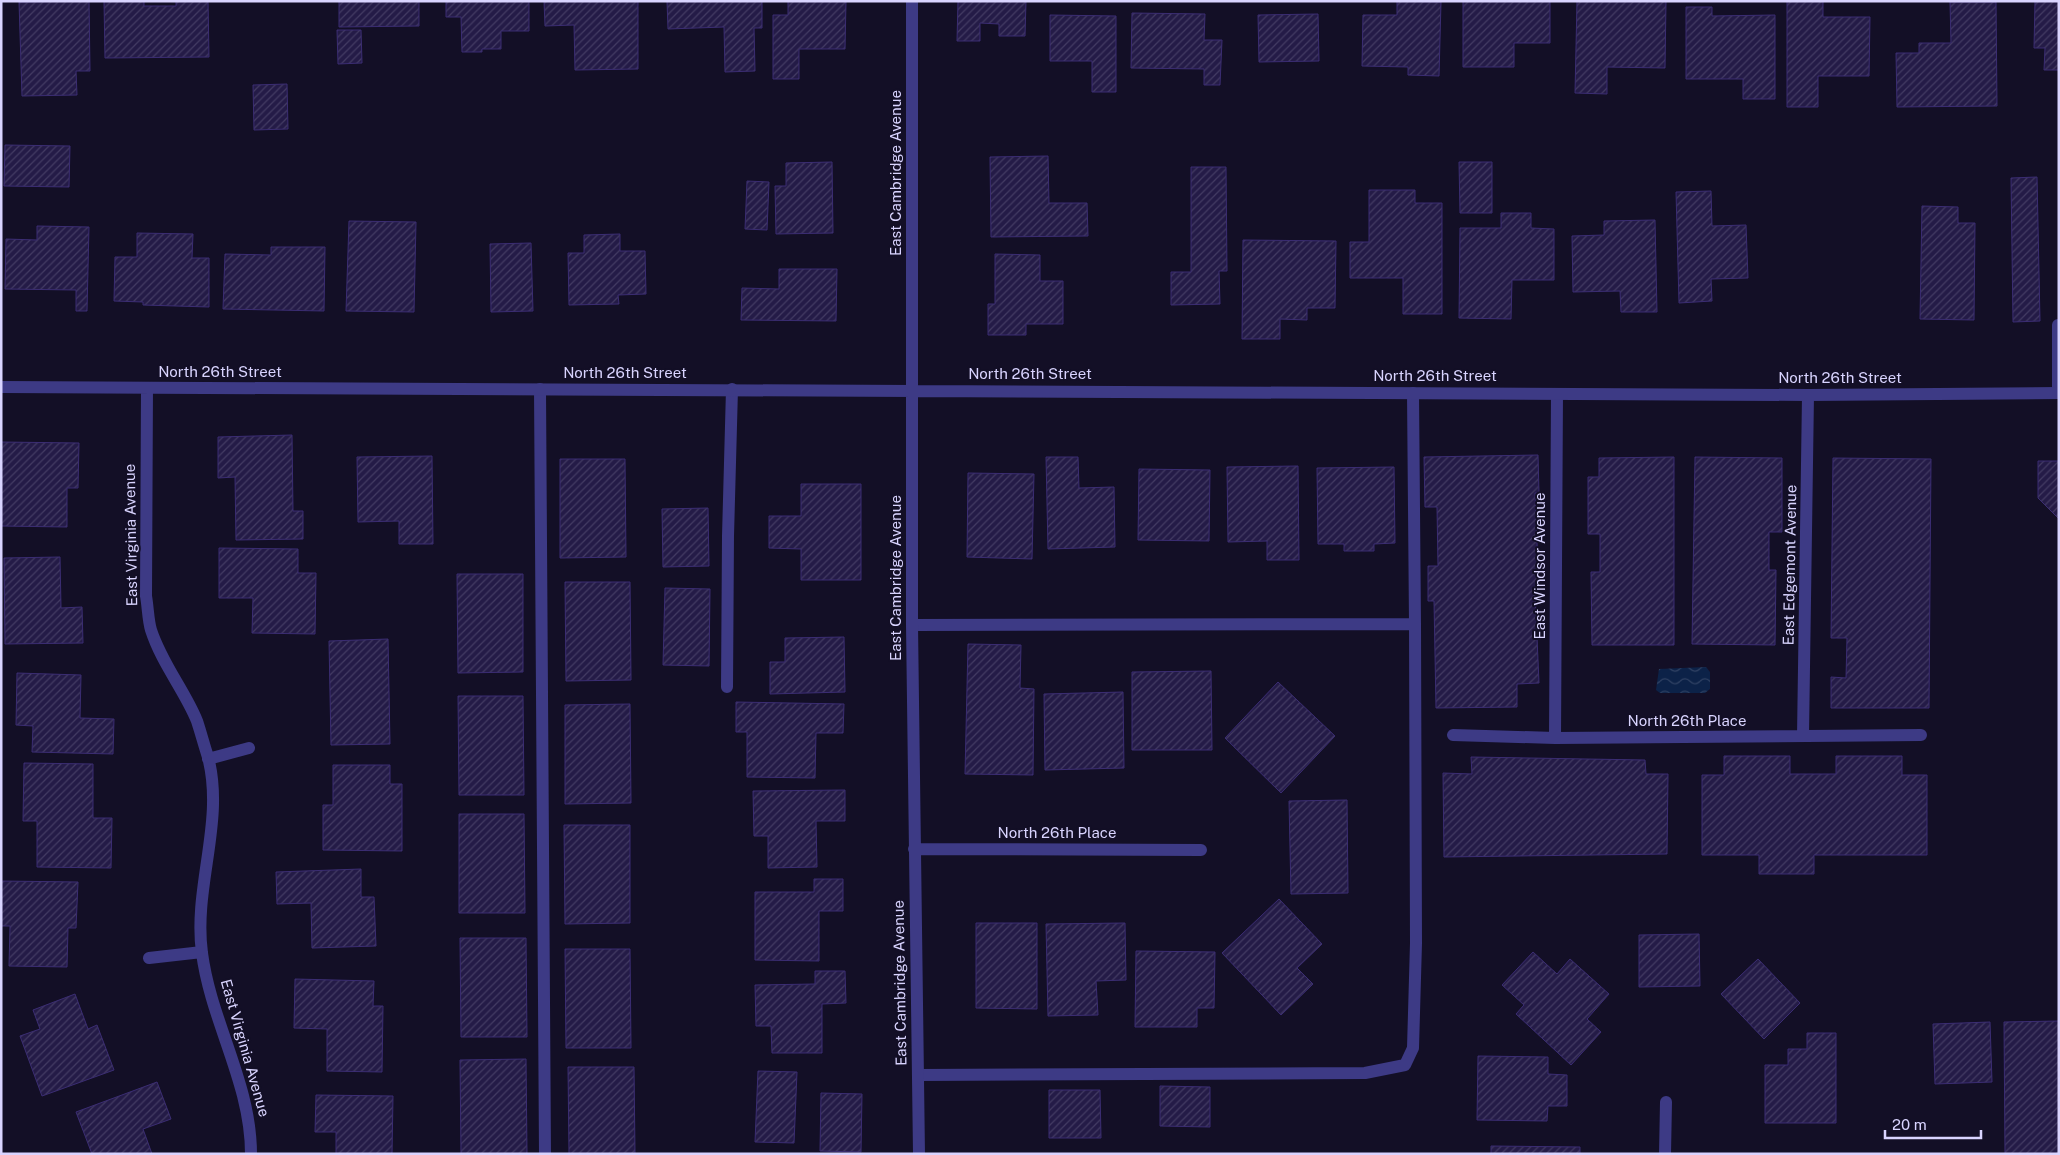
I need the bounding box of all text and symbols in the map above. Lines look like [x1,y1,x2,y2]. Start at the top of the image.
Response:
street label: East Cambridge Avenue [887,90,904,256]
street label: North 26th Street [158,363,282,380]
street label: North 26th Street [563,364,687,381]
street label: North 26th Street [968,365,1092,382]
street label: North 26th Street [1373,367,1497,384]
street label: North 26th Street [1778,369,1902,386]
street label: East Virginia Avenue [121,464,140,606]
street label: East Edgemont Avenue [1780,484,1799,646]
street label: East Windsor Avenue [1531,493,1548,639]
street label: East Cambridge Avenue [887,495,904,661]
street label: North 26th Place [1628,712,1746,729]
street label: North 26th Place [998,824,1116,841]
street label: East Cambridge Avenue [890,900,909,1066]
street label: East Virginia Avenue [218,977,273,1119]
scale bar [1885,1108,1981,1140]
text: 20 m [1892,1116,1927,1133]

